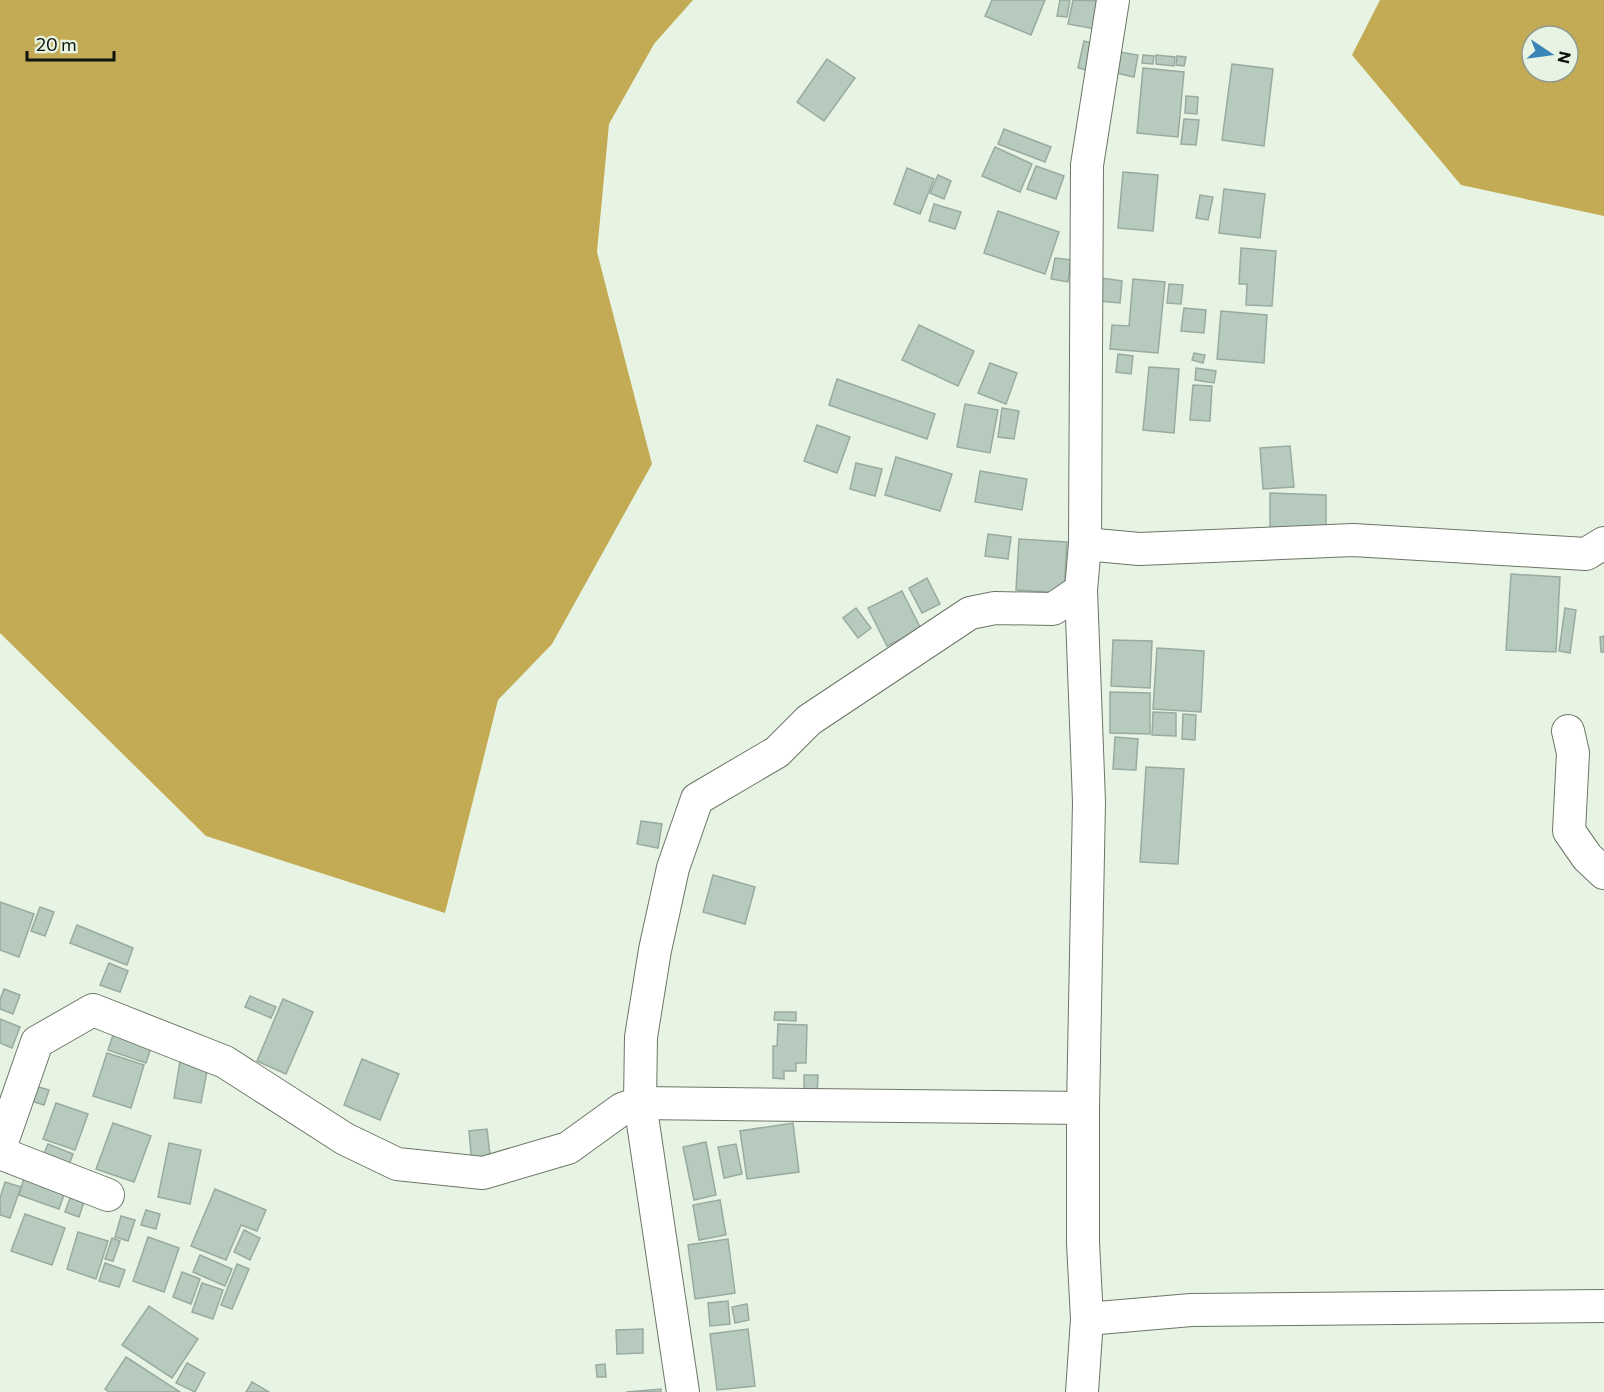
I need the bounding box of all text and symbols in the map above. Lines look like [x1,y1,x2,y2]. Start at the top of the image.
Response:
scale bar [27,24,114,62]
north arrow [1520,24,1580,84]
text: 20 m [36,33,77,55]
text: N [1554,50,1576,65]

